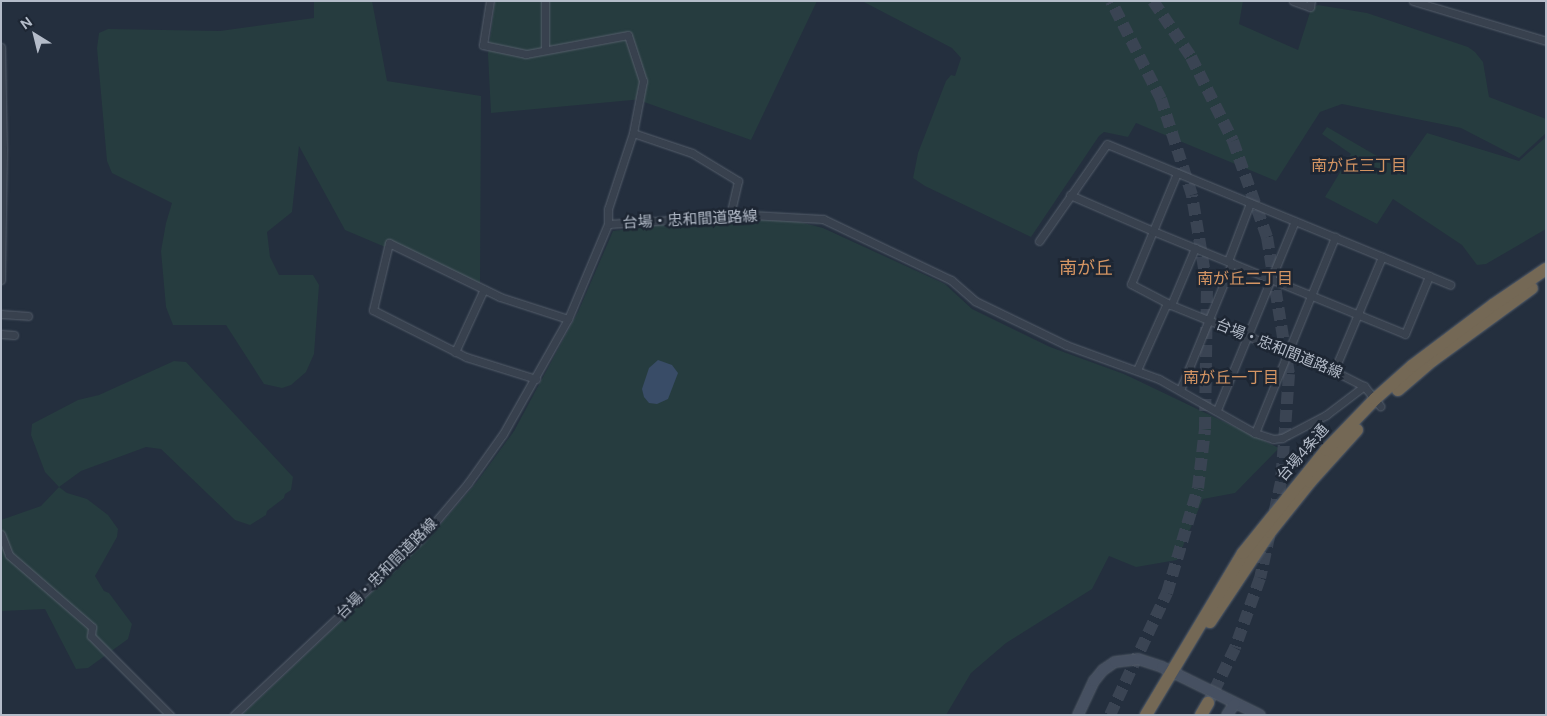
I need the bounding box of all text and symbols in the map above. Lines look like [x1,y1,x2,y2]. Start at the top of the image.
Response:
north arrow [10,10,60,60]
text: N [17,13,36,33]
district label: 南が丘三丁目 [1311,156,1407,176]
street label: 台場・忠和間道路線 [622,207,758,233]
district label: 南が丘 [1059,257,1113,279]
district label: 南が丘二丁目 [1197,269,1293,289]
street label: 台場・忠和間道路線 [1213,315,1345,383]
district label: 南が丘一丁目 [1183,368,1279,388]
street label: 台場4条通 [1274,421,1332,485]
street label: 台場・忠和間道路線 [333,515,441,623]

